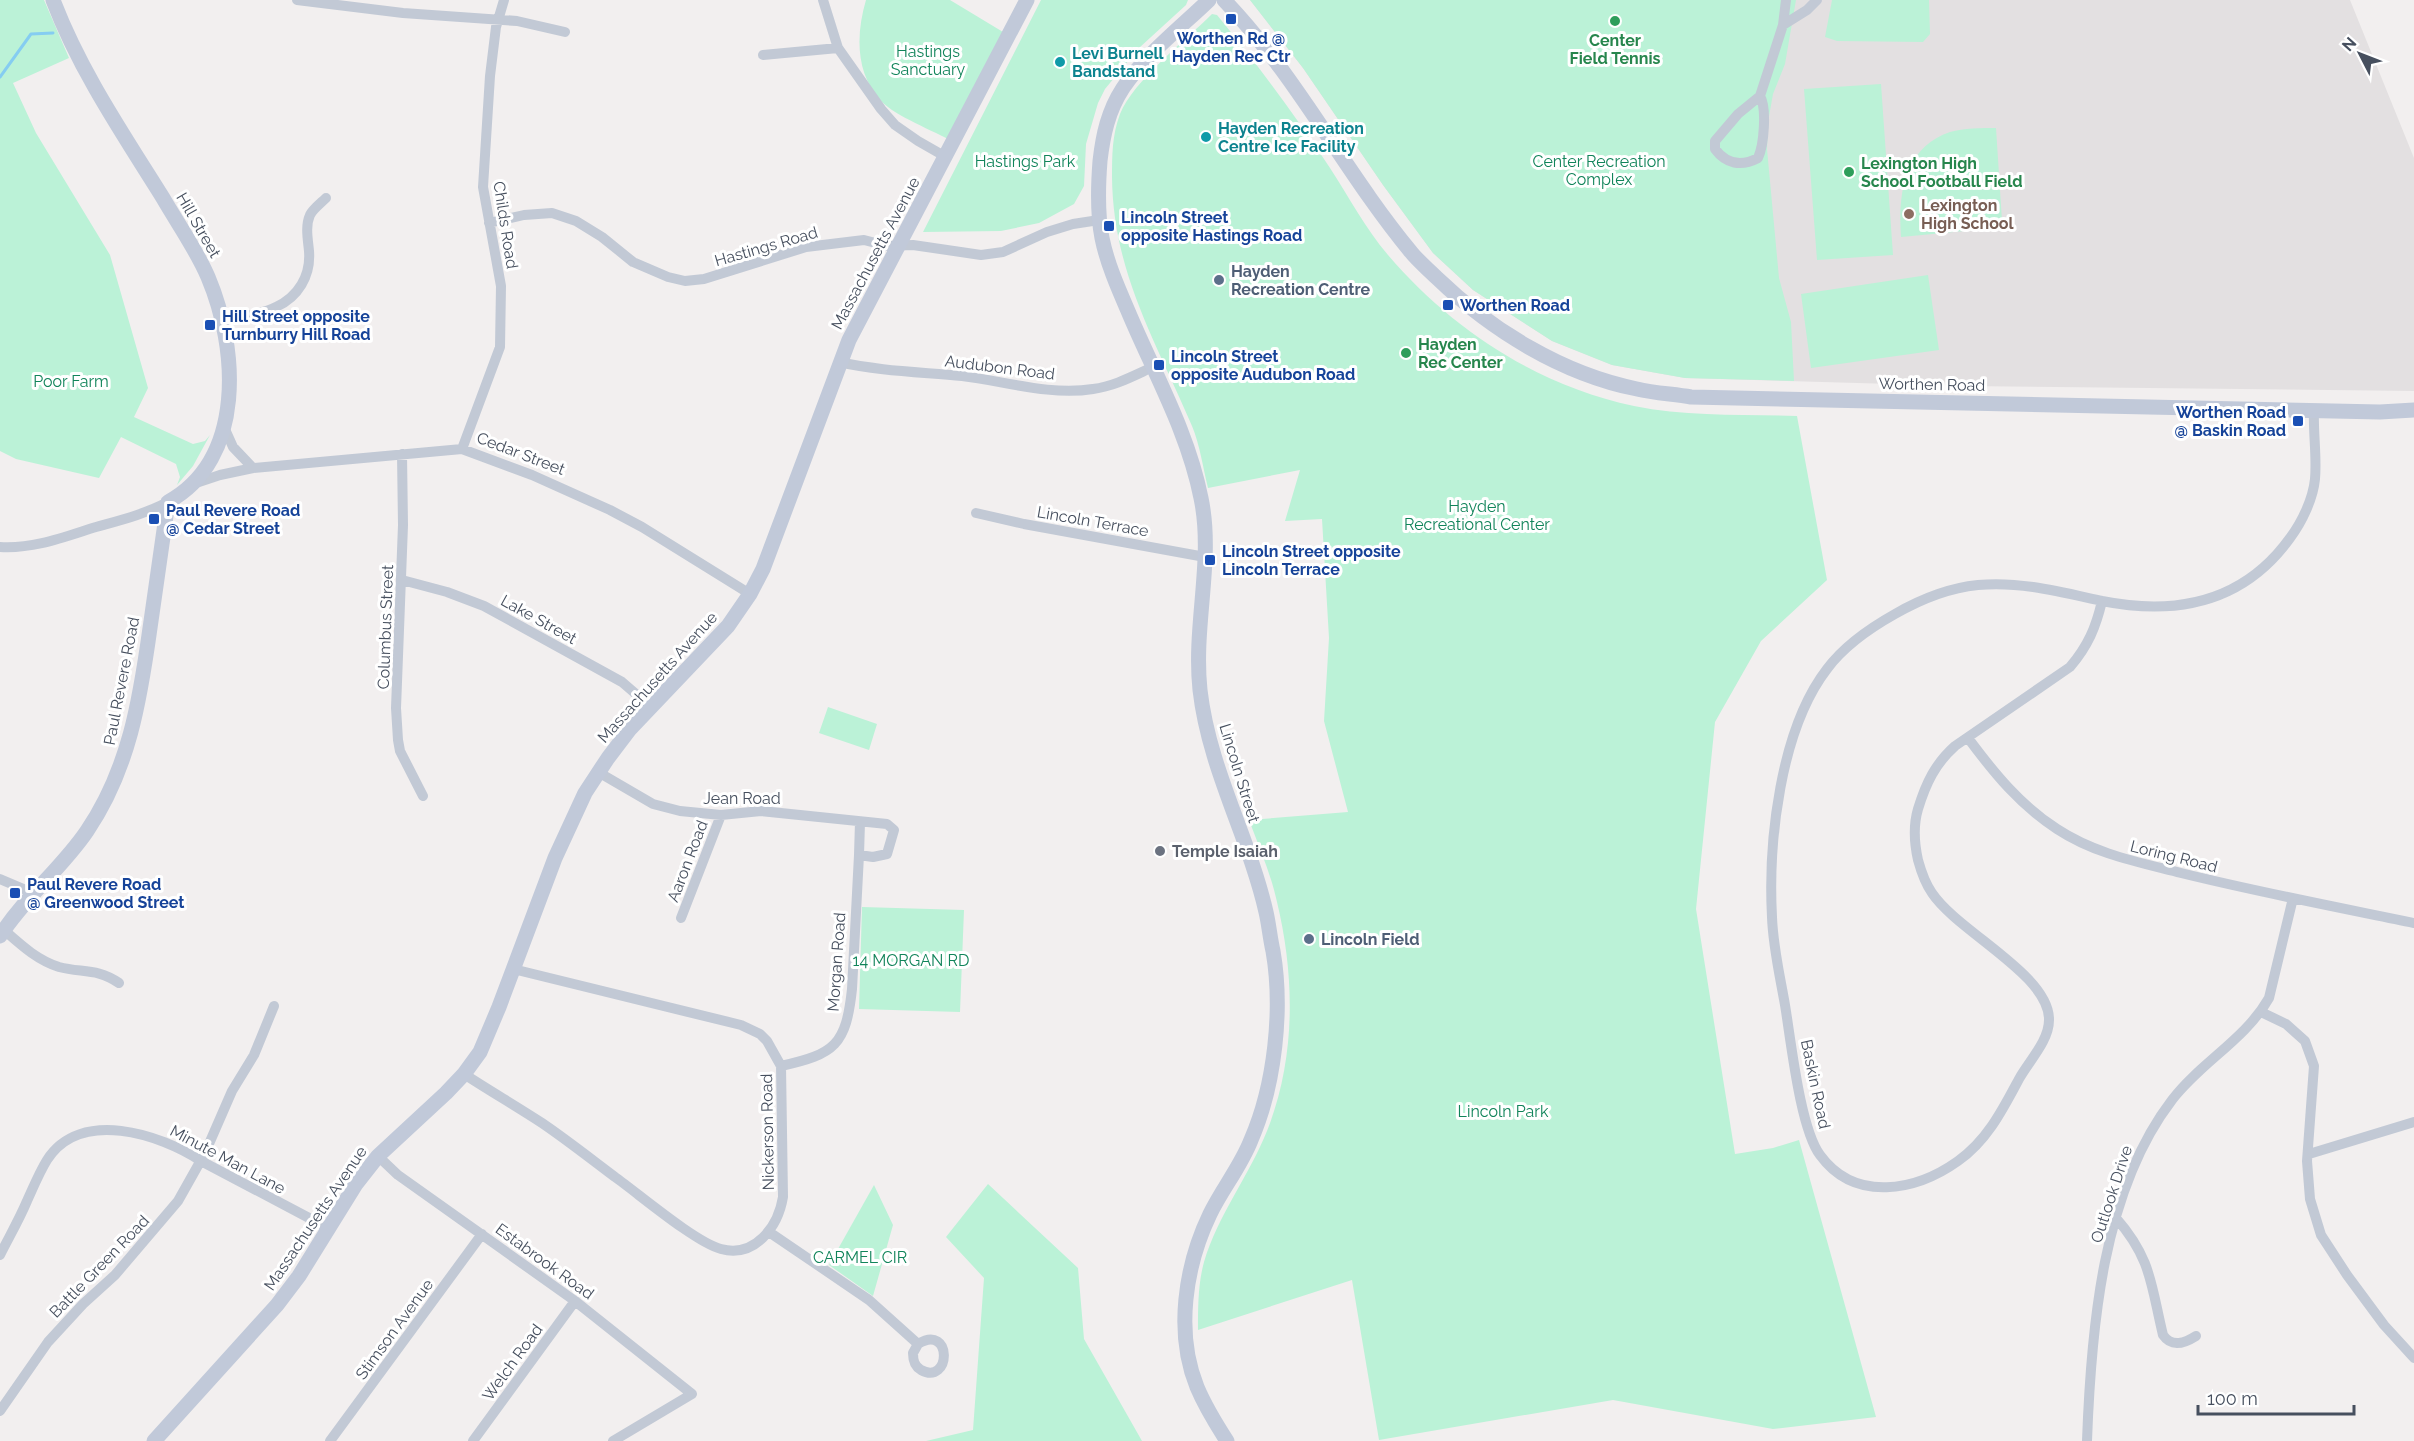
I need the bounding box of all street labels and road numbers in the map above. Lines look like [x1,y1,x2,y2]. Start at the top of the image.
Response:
street label: Massachusetts Avenue [827,174,924,333]
street label: Childs Road [489,180,522,270]
street label: Hill Street [172,189,225,262]
street label: Hastings Road [712,223,820,270]
street label: Audubon Road [944,351,1056,384]
street label: Worthen Road [1878,374,1986,395]
street label: Cedar Street [474,428,568,479]
street label: Lincoln Terrace [1036,502,1150,541]
street label: Columbus Street [374,564,397,690]
street label: Lake Street [497,591,581,648]
street label: Massachusetts Avenue [594,608,721,747]
street label: Paul Revere Road [100,615,143,747]
street label: Lincoln Street [1215,721,1264,826]
street label: Jean Road [703,789,781,808]
street label: Aaron Road [663,818,712,905]
street label: Loring Road [2128,836,2220,877]
street label: Morgan Road [824,912,849,1012]
street label: Baskin Road [1797,1038,1834,1131]
street label: Nickerson Road [757,1073,778,1191]
street label: Minute Man Lane [167,1121,289,1198]
street label: Massachusetts Avenue [260,1143,371,1294]
street label: Outlook Drive [2087,1143,2136,1245]
street label: Battle Green Road [46,1211,153,1322]
street label: Estabrook Road [492,1219,598,1303]
street label: Stimson Avenue [352,1275,437,1383]
street label: Welch Road [478,1320,547,1404]

